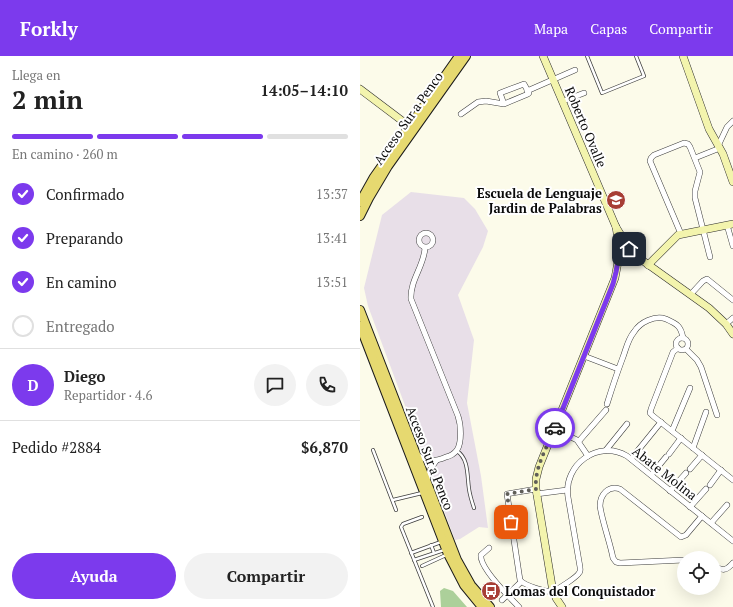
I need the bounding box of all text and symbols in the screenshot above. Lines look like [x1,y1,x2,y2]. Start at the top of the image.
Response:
text: Forkly [20,16,78,41]
text: Mapa [534,19,568,38]
text: Capas [590,19,627,38]
text: Compartir [649,19,713,38]
text: Llega en [12,66,60,84]
street label: Acceso Sur a Penco [369,68,447,168]
text: 14:05–14:10 [261,80,348,100]
text: 2 min [12,82,83,116]
street label: Roberto Ovalle [561,84,611,170]
text: En camino · 260 m [12,145,118,163]
icon: check [12,183,34,205]
text: Confirmado [46,184,124,204]
place label: Escuela de Lenguaje Jardin de Palabras [477,184,602,217]
text: 13:37 [316,185,348,203]
school or university icon: Escuela de Lenguaje Jardin de Palabras [605,189,627,211]
icon: check [12,227,34,249]
text: Preparando [46,228,123,248]
text: 13:41 [316,229,348,247]
pin [612,232,646,266]
icon: home [618,238,640,260]
icon: check [12,271,34,293]
text: En camino [46,272,117,292]
text: 13:51 [316,273,348,291]
text: Entregado [46,316,115,336]
button: chat [254,364,296,406]
button: phone [306,364,348,406]
text: Diego [64,366,105,386]
text: D [27,375,39,395]
text: Repartidor · 4.6 [64,386,153,404]
street label: Acceso Sur a Penco [402,404,458,512]
courier [535,408,575,448]
icon: car [544,417,566,439]
text: Pedido #2884 [12,437,101,457]
text: $6,870 [301,437,348,457]
street label: Abate Molina [629,442,701,504]
pin [494,505,528,539]
icon: bag [500,511,522,533]
map controls [677,551,721,595]
button: locate [677,551,721,595]
button: Ayuda [12,553,176,599]
button: Compartir [184,553,348,599]
bus stop icon: Lomas del Conquistador [480,580,502,602]
place label: Lomas del Conquistador [505,582,656,600]

